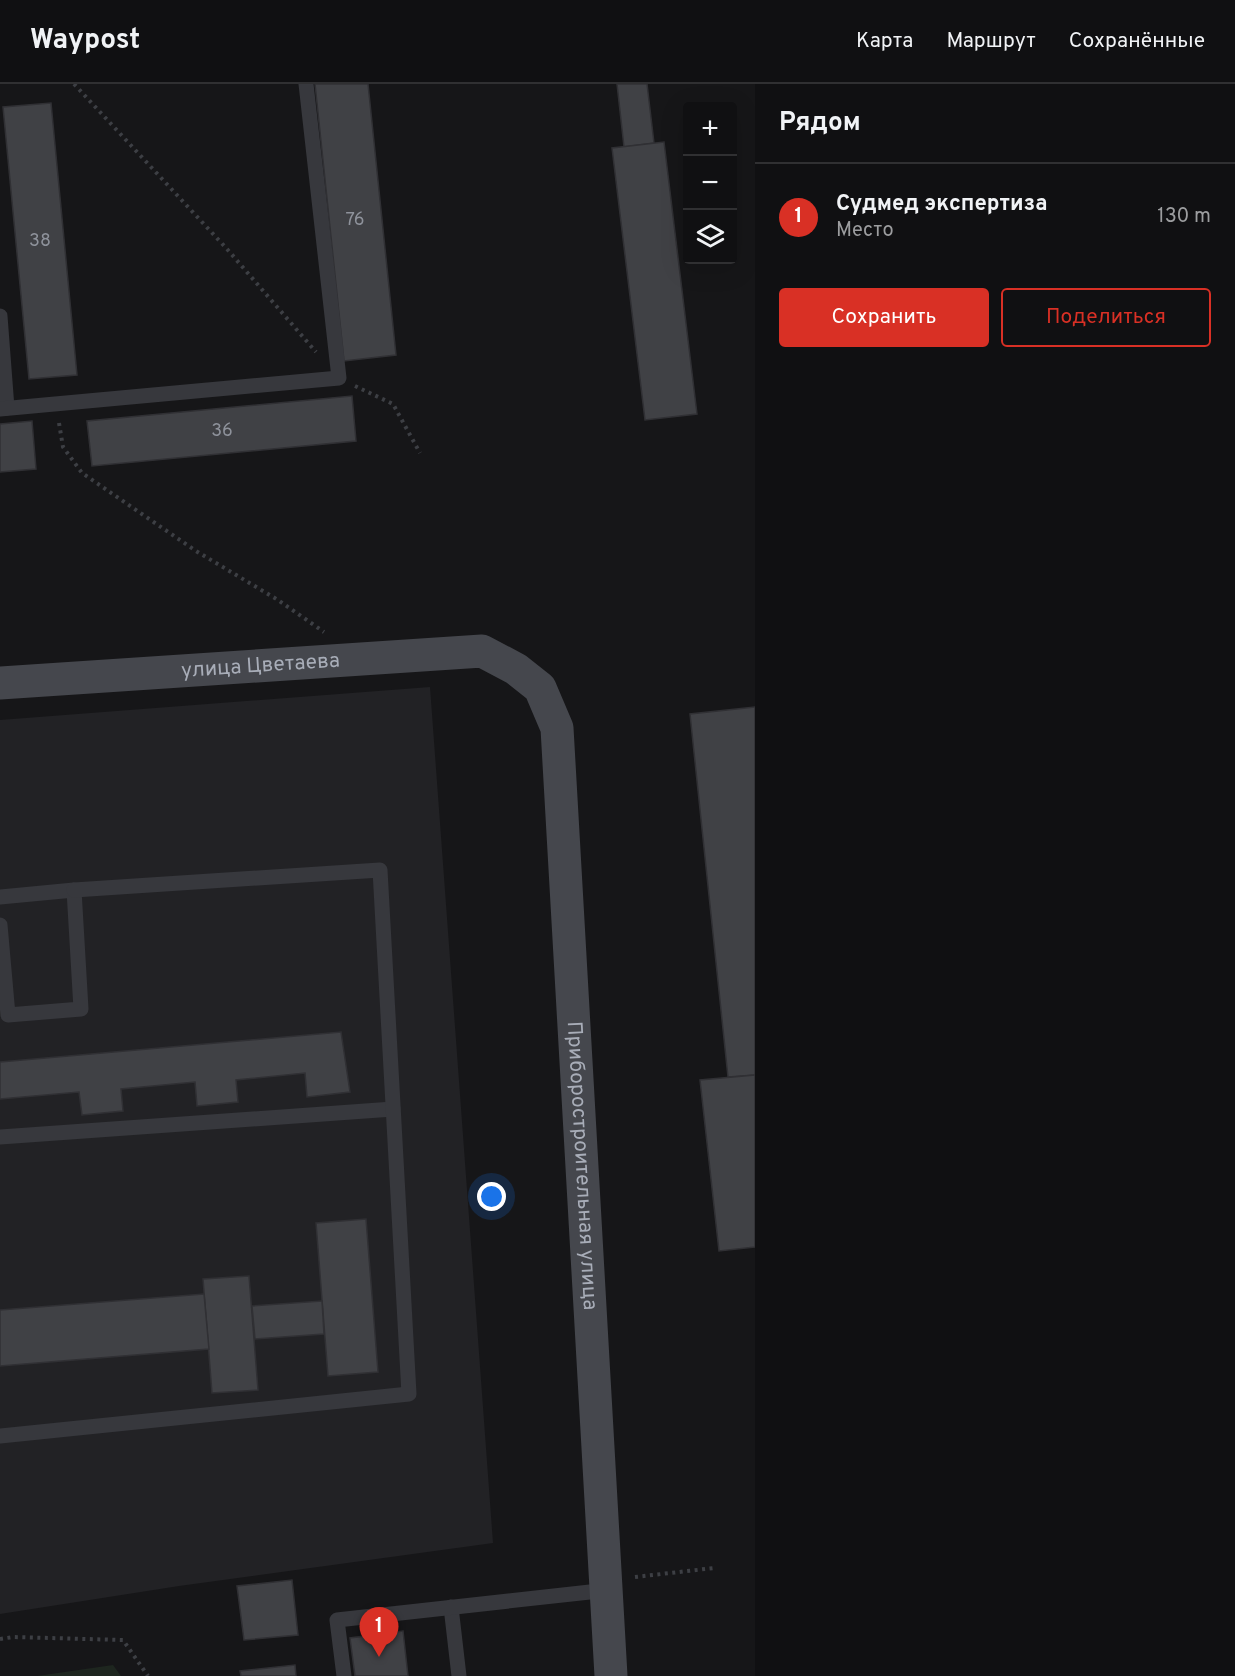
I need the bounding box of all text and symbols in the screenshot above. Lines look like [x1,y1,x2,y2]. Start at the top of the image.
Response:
text: Waypost [30,23,140,59]
text: Карта [856,28,913,55]
text: Маршрут [946,28,1036,55]
text: Сохранённые [1069,28,1205,55]
map controls [683,102,737,264]
button: + [683,102,737,156]
text: Рядом [779,107,861,140]
button: − [683,156,737,210]
text: Судмед экспертиза [836,191,1047,218]
text: 1 [795,204,803,230]
text: 130 m [1157,204,1211,230]
house number: 76 [345,209,365,232]
button: layers [683,210,737,264]
text: Место [836,218,894,244]
house number: 38 [29,230,51,253]
button: Сохранить [779,288,989,347]
button: Поделиться [1001,288,1211,347]
house number: 36 [211,420,233,443]
street label: улица Цветаева [180,647,341,684]
street label: Приборостроительная улица [560,1020,604,1311]
your location [477,1182,506,1211]
pin: 1 [360,1608,398,1657]

